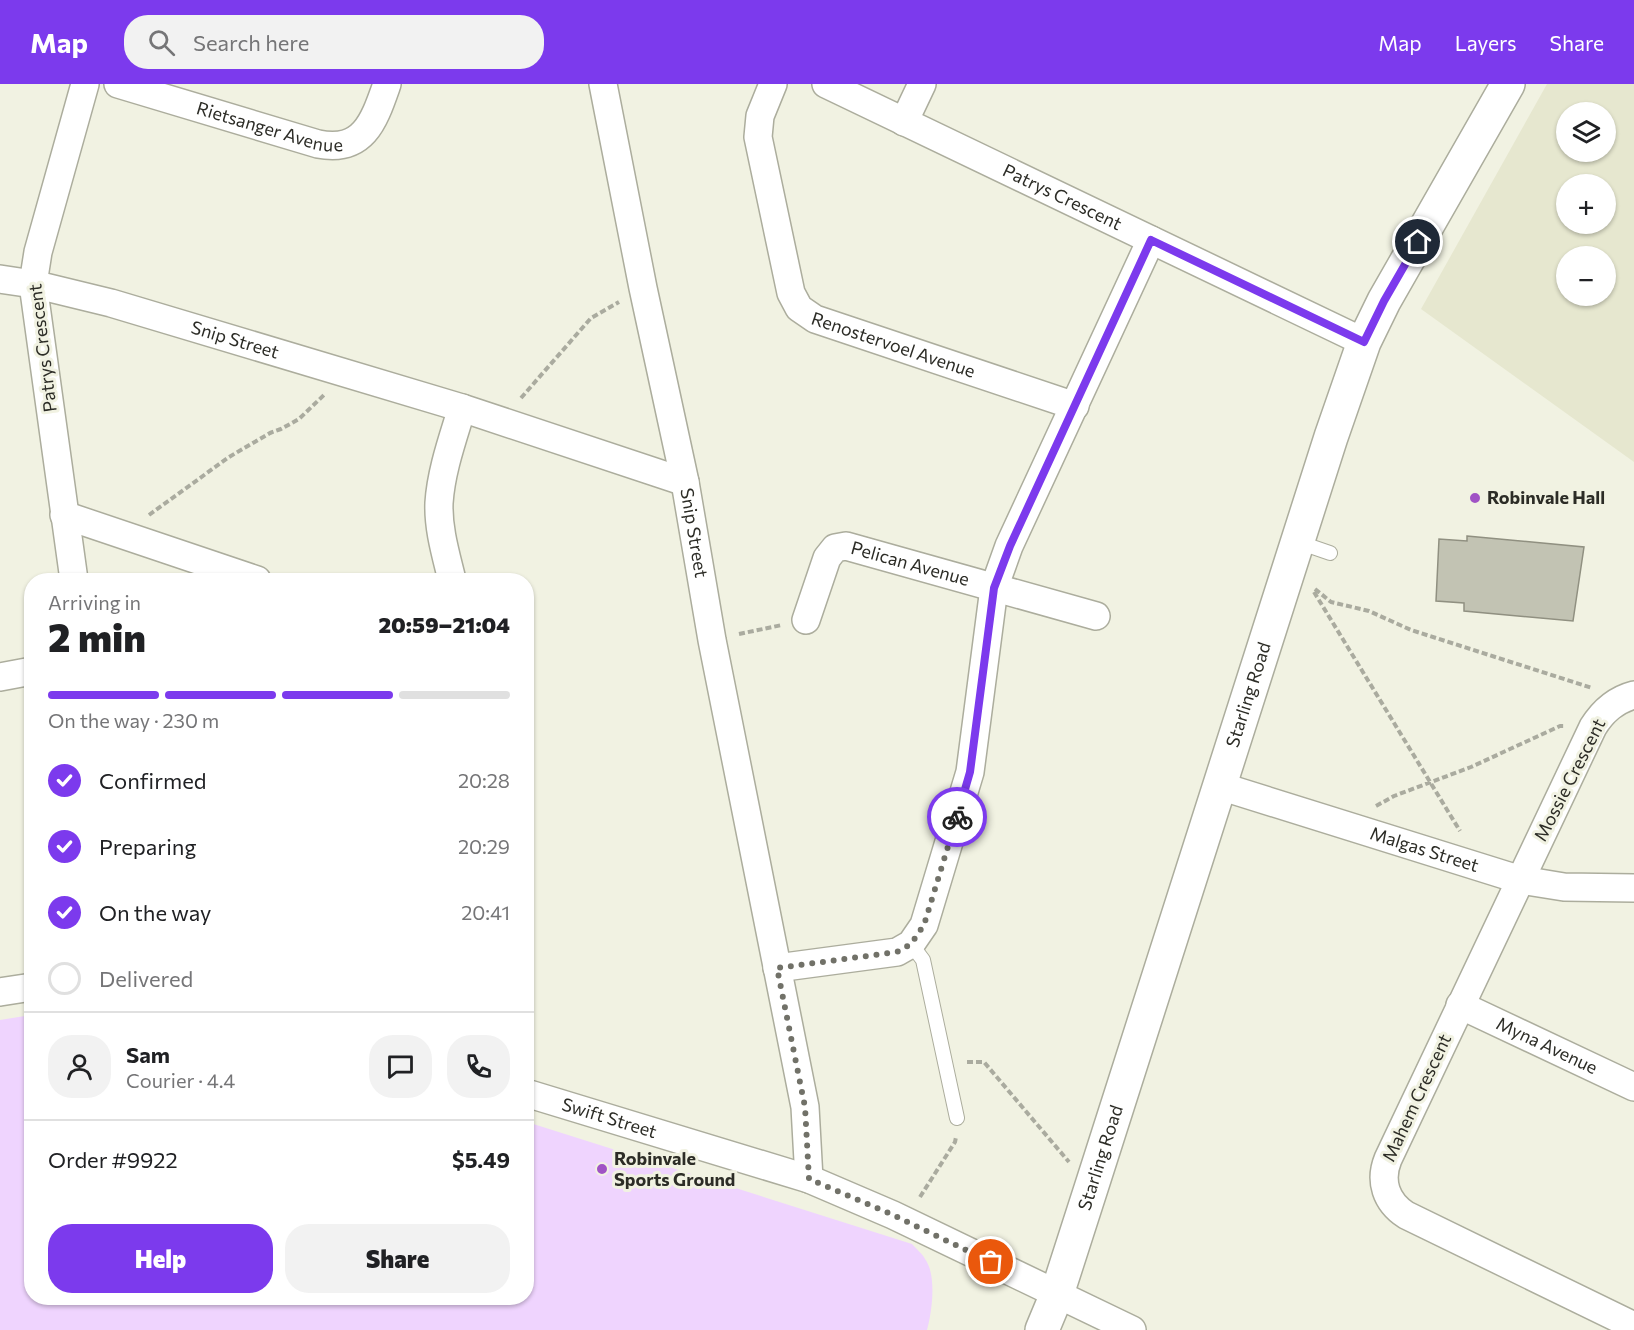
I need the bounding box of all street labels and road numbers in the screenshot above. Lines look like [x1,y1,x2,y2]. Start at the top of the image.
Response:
street label: Rietsanger Avenue [194,96,344,156]
street label: Patrys Crescent [1000,159,1126,234]
street label: Patrys Crescent [23,283,61,414]
street label: Renostervoel Avenue [809,307,978,382]
street label: Snip Street [189,316,282,363]
street label: Snip Street [676,486,713,579]
street label: Pelican Avenue [849,536,972,590]
street label: Starling Road [1221,639,1275,750]
street label: Mossie Crescent [1529,715,1609,845]
street label: Malgas Street [1367,822,1482,876]
street label: Myna Avenue [1493,1012,1601,1078]
street label: Mahem Crescent [1377,1030,1455,1165]
street label: Swift Street [559,1093,660,1142]
street label: Starling Road [1073,1102,1127,1213]

